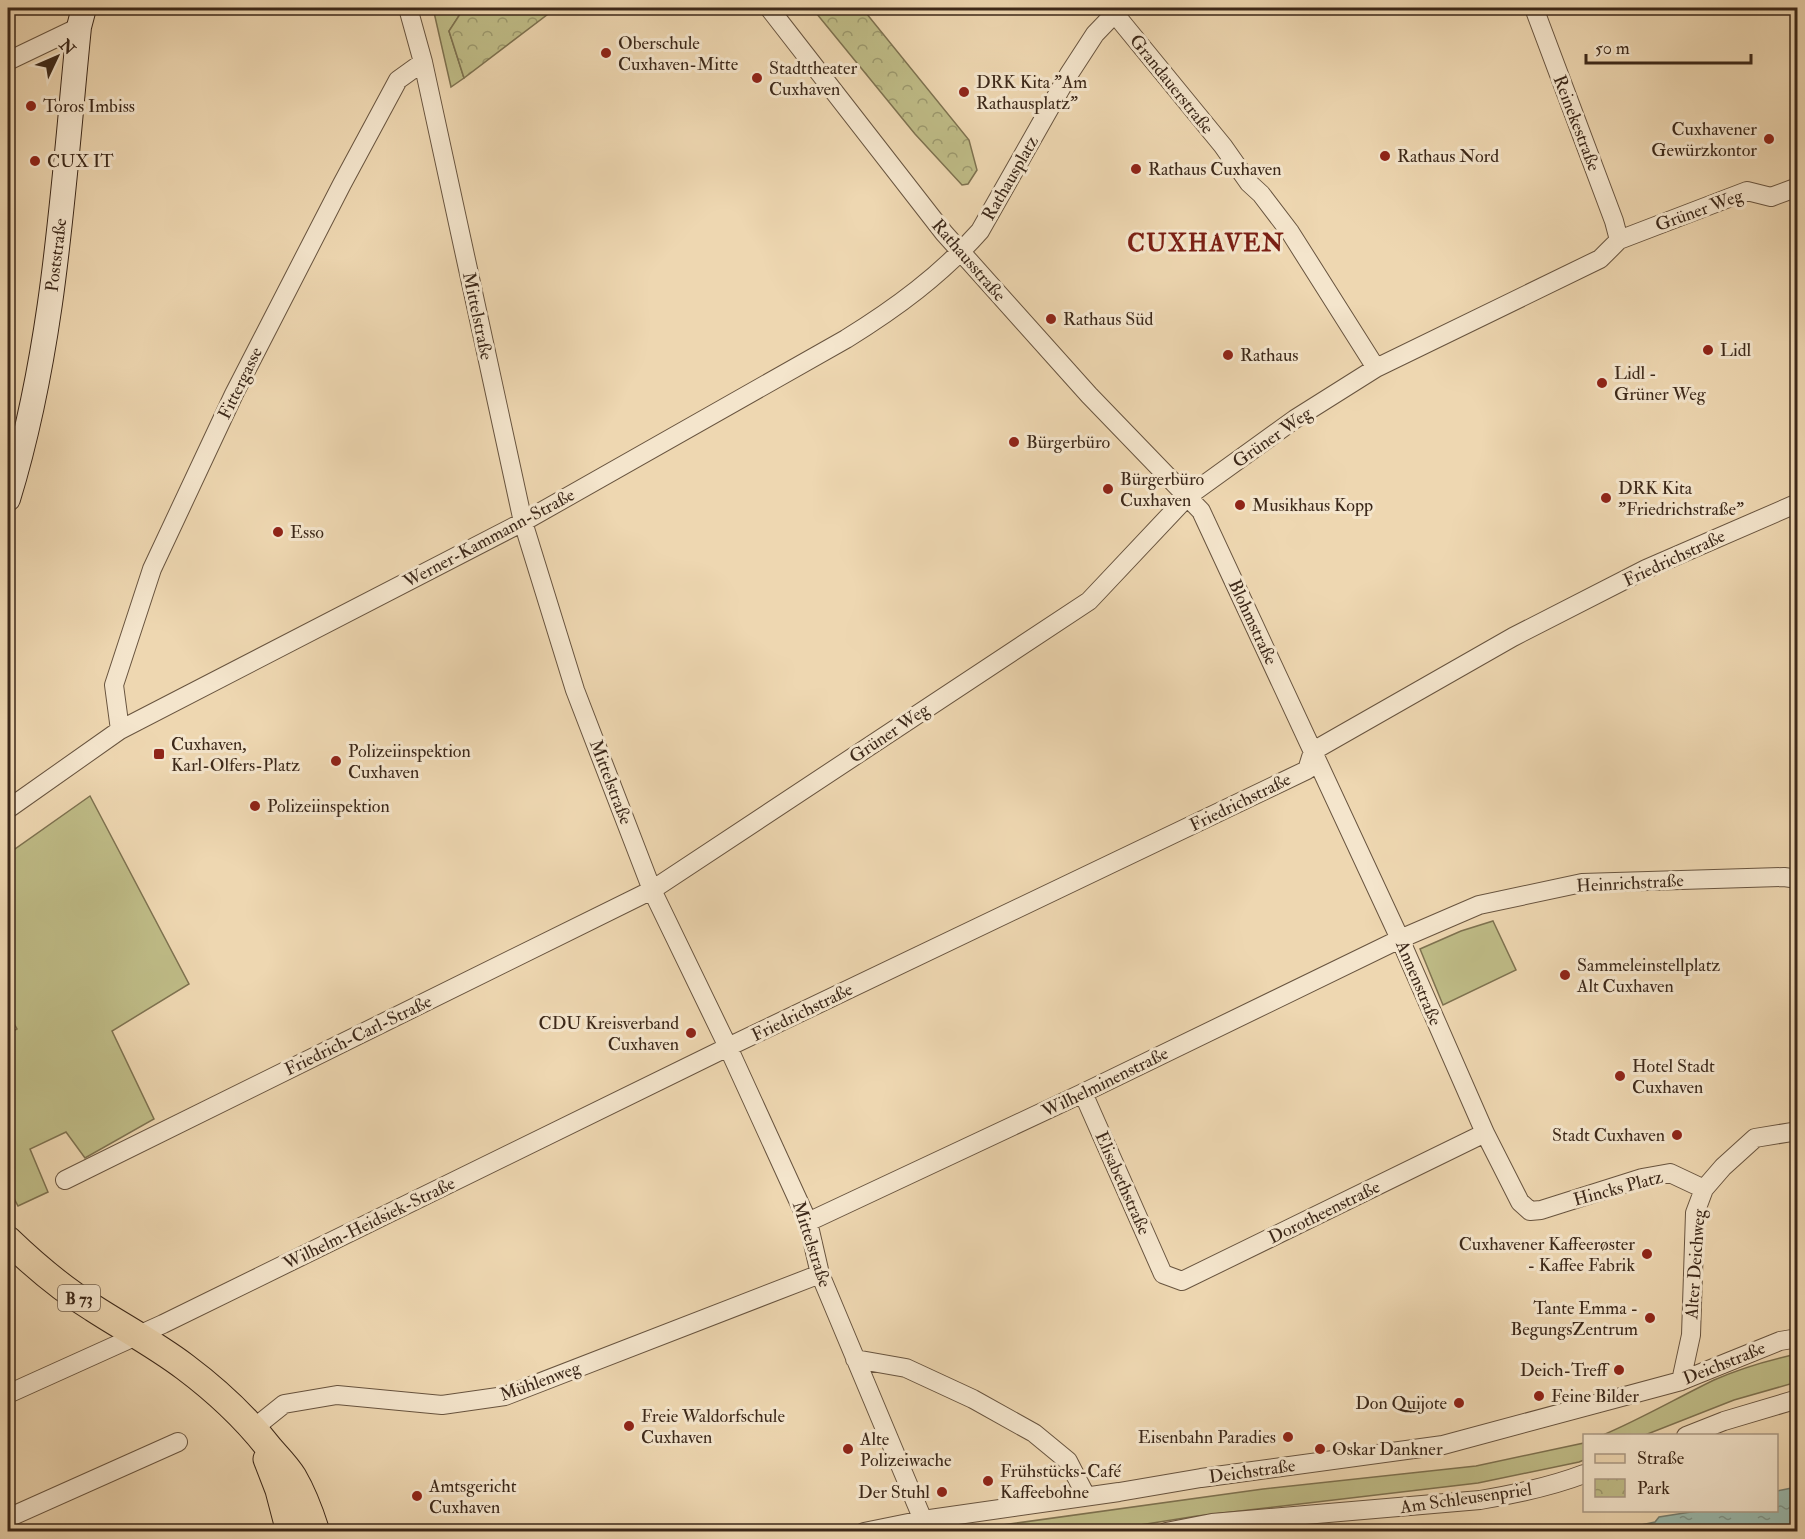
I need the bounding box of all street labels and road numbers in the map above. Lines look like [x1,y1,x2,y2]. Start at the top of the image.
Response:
street label: Grandauerstraße [1124,30,1219,139]
street label: Reinekestraße [1548,72,1606,175]
street label: Rathausplatz [977,132,1044,225]
street label: Grüner Weg [1652,184,1747,237]
street label: Rathausstraße [927,214,1011,307]
street label: Poststraße [41,216,72,293]
street label: Mittelstraße [457,270,498,363]
street label: Fittergasse [213,343,268,423]
street label: Grüner Weg [1228,401,1317,473]
street label: Werner-Kammann-Straße [399,483,579,594]
street label: Friedrichstraße [1619,525,1729,592]
street label: Blohmstraße [1223,576,1283,669]
street label: Grüner Weg [845,698,935,769]
street label: Mittelstraße [584,736,637,828]
street label: Friedrichstraße [1186,768,1295,837]
street label: Heinrichstraße [1576,869,1685,898]
street label: Annenstraße [1390,936,1447,1030]
street label: Friedrichstraße [748,978,857,1047]
street label: Friedrich-Carl-Straße [281,990,436,1081]
street label: Wilhelminenstraße [1037,1042,1172,1123]
street label: Elisabethstraße [1089,1128,1156,1239]
street label: Hincks Platz [1571,1165,1666,1211]
street label: Wilhelm-Heidsiek-Straße [279,1172,459,1276]
street label: Dorotheenstraße [1265,1175,1384,1249]
street label: Mittelstraße [787,1198,836,1291]
street label: Alter Deichweg [1680,1207,1711,1321]
road number: B 73 [58,1285,100,1311]
street label: Deichstraße [1680,1336,1769,1390]
street label: Mühlenweg [497,1356,585,1407]
street label: Deichstraße [1207,1454,1297,1489]
street label: Am Schleusenpriel [1398,1478,1534,1519]

